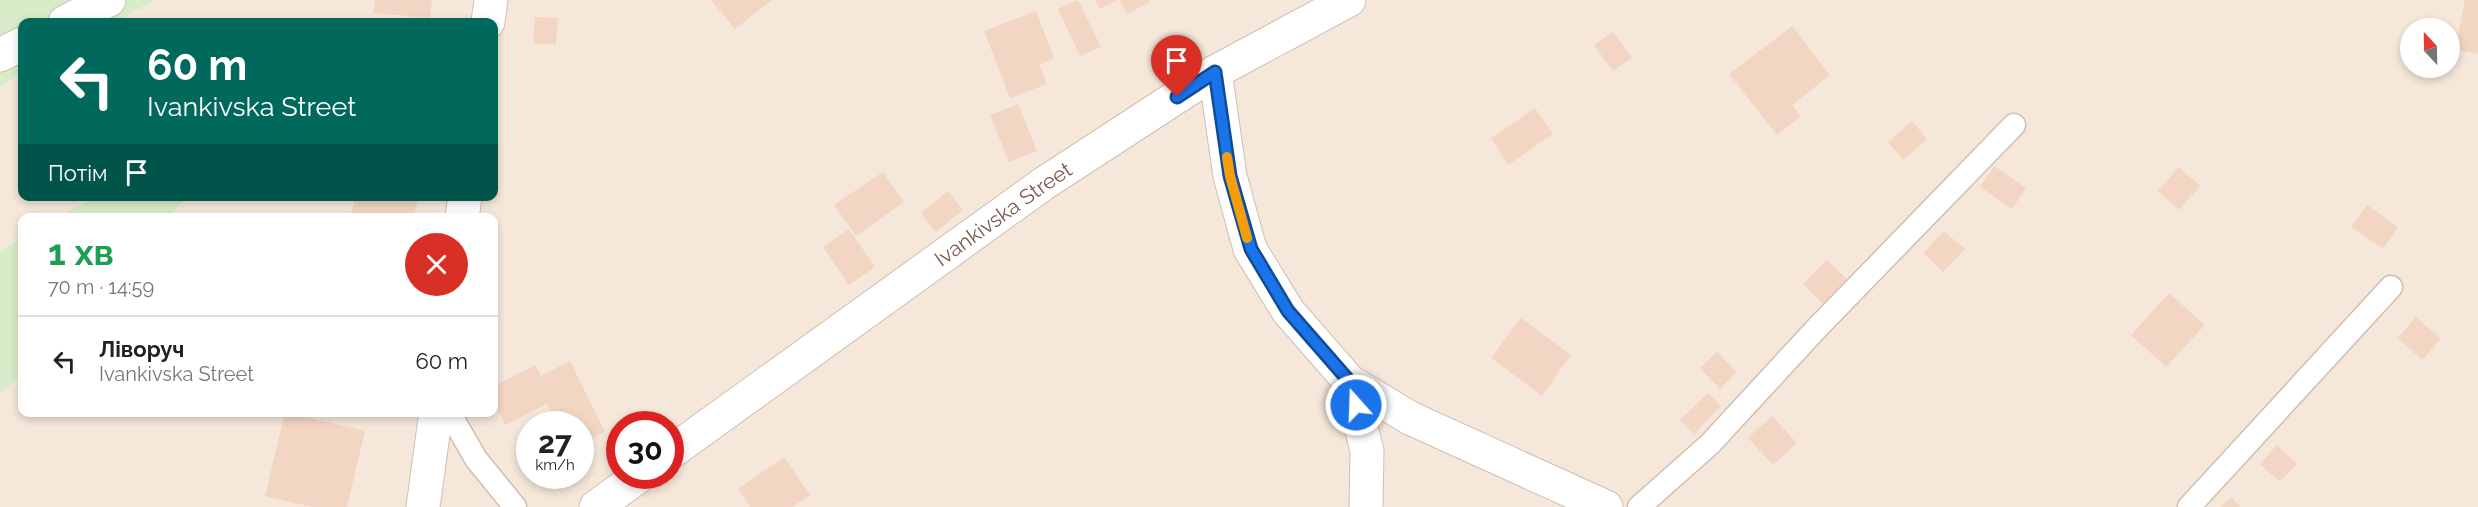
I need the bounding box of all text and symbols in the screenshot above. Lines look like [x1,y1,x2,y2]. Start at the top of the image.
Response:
north arrow [2400,18,2460,78]
map controls [2400,18,2460,78]
pin [1151,35,1202,97]
text: 60 m [147,41,247,90]
icon: left [48,42,126,120]
icon: arrive [1160,44,1193,77]
text: Ivankivska Street [147,91,356,122]
icon: arrive [120,156,153,189]
street label: Ivankivska Street [929,156,1076,271]
text: Потім [48,160,108,186]
text: 1 хв [48,231,114,273]
button: close [405,233,468,296]
text: 70 m · 14:59 [48,275,154,299]
text: Ліворуч [99,336,184,362]
icon: left [48,345,81,378]
text: 60 m [415,348,468,374]
text: Ivankivska Street [99,362,254,386]
position arrow [1324,373,1388,437]
speed limit sign: 30 [606,411,684,489]
text: 27 [538,425,572,460]
text: km/h [535,456,575,474]

